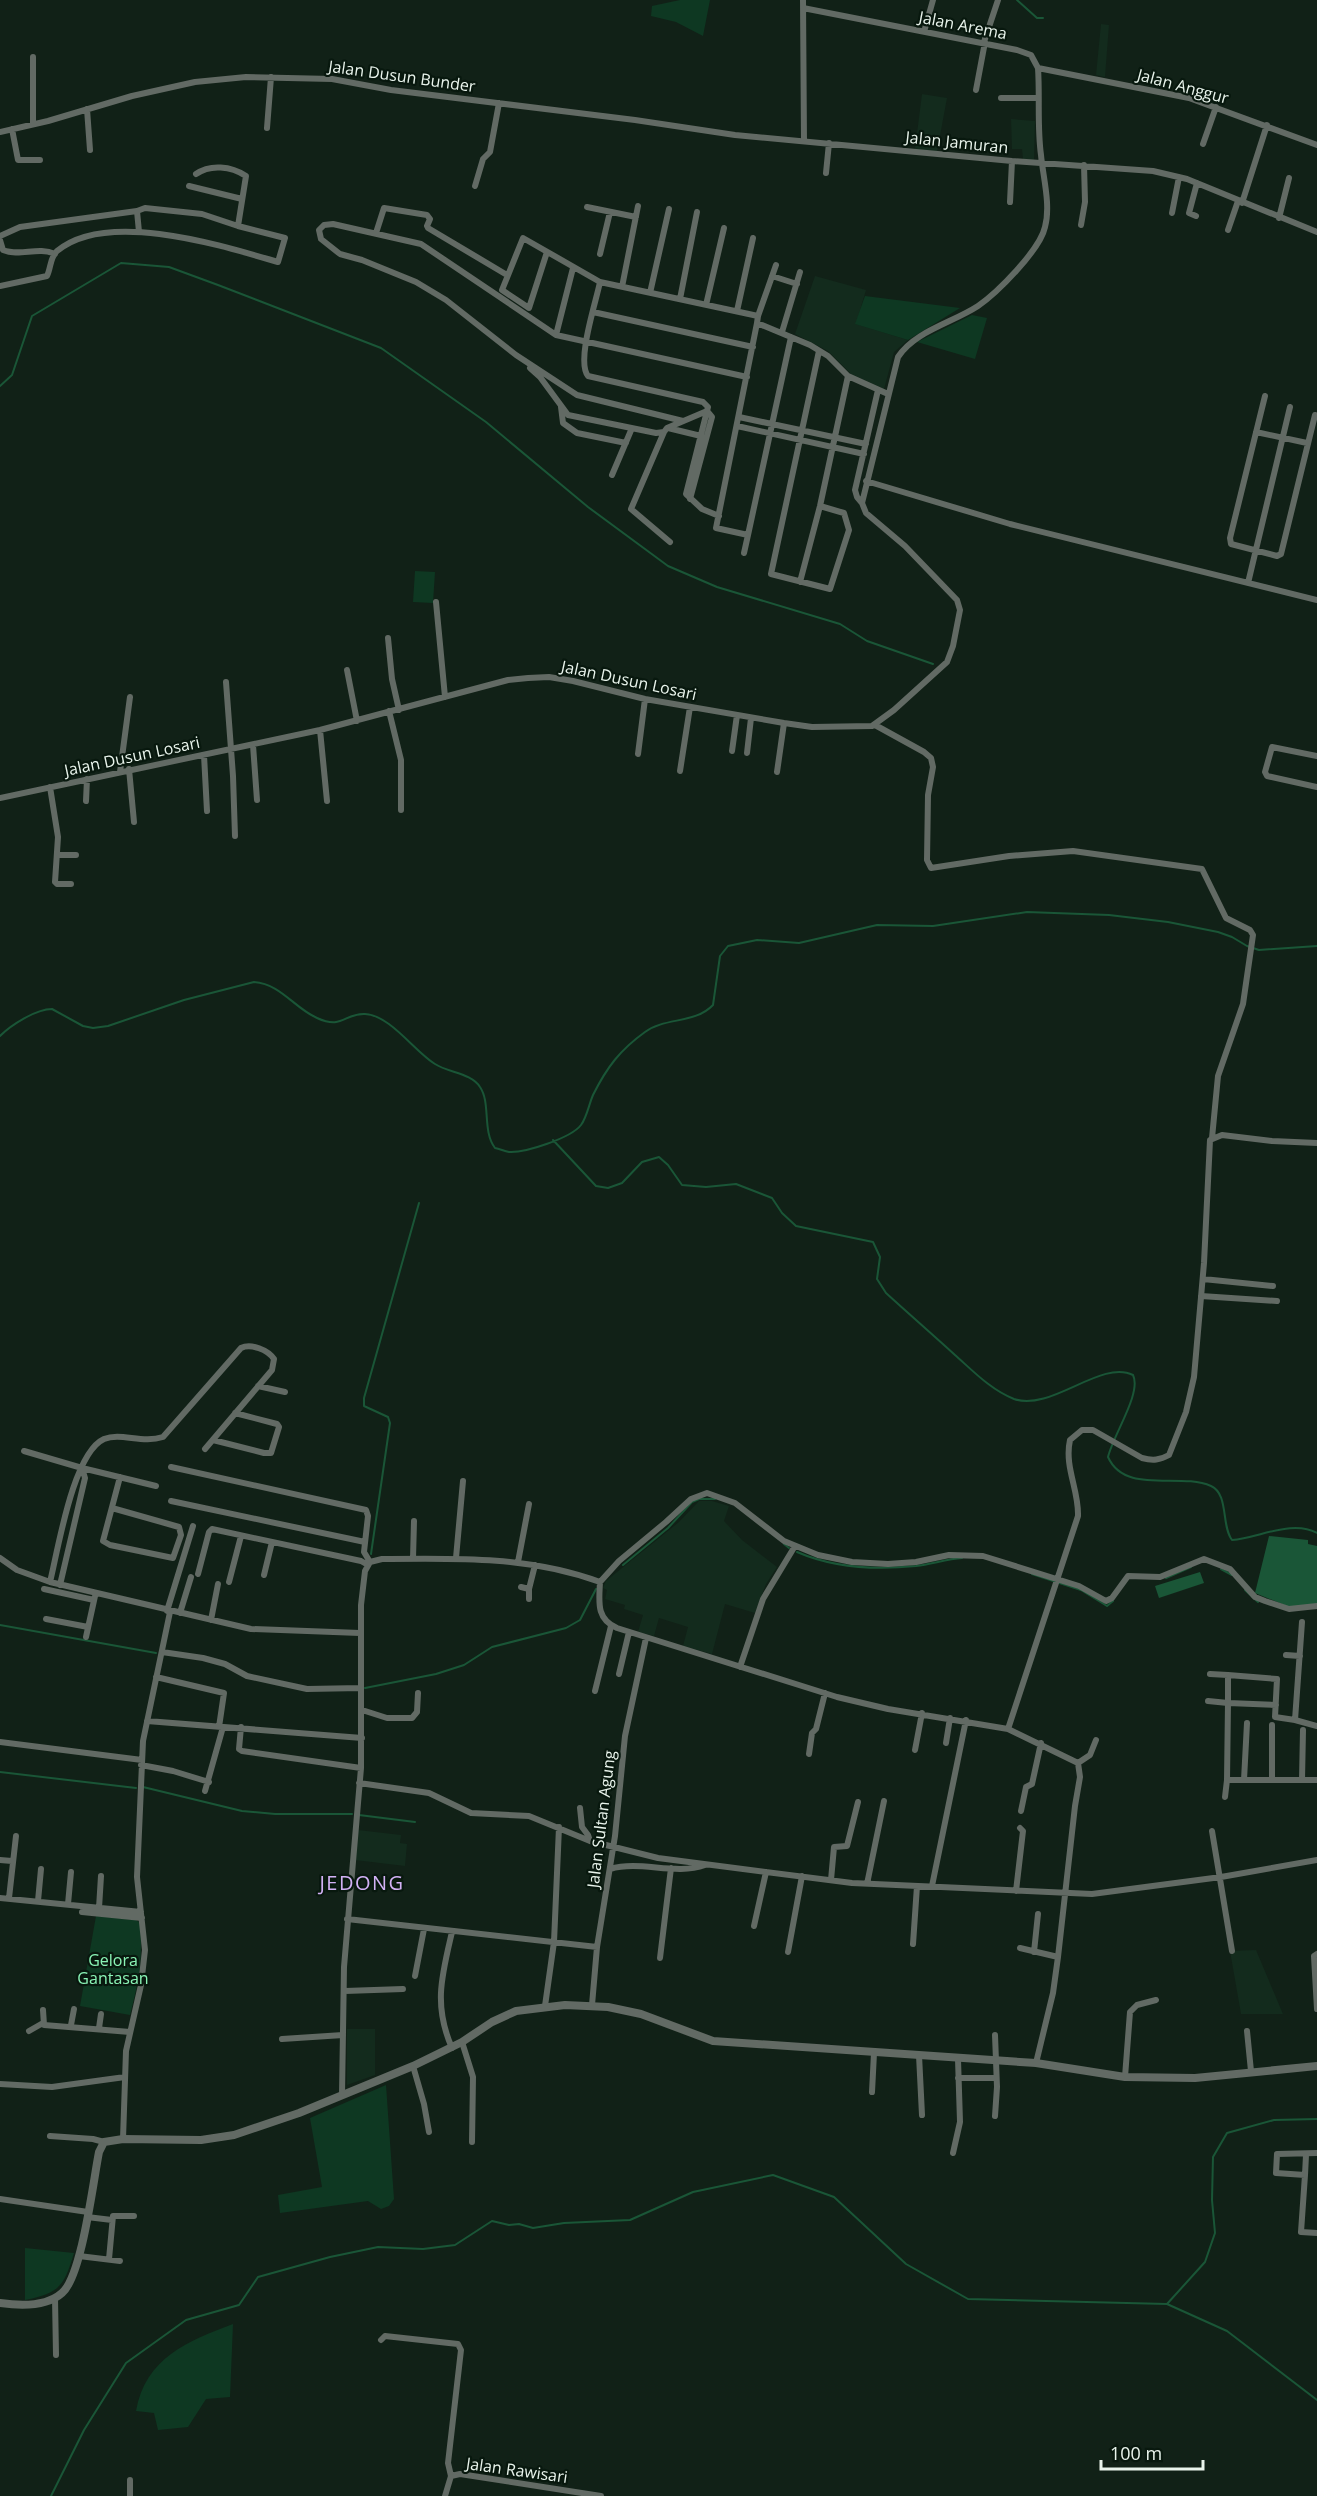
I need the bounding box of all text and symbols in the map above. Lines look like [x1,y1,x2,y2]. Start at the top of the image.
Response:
street label: Jalan Arema [915,5,1009,44]
street label: Jalan Dusun Bunder [325,55,477,97]
street label: Jalan Anggur [1133,63,1232,109]
street label: Jalan Jamuran [903,125,1009,158]
street label: Jalan Dusun Losari [557,654,699,705]
street label: Jalan Dusun Losari [60,731,202,782]
street label: Jalan Sultan Agung [581,1749,620,1891]
district label: JEDONG [317,1869,405,1896]
park label: Gelora Gantasan [77,1949,149,1989]
scale bar [1101,2433,1203,2471]
text: 100 m [1110,2441,1162,2465]
street label: Jalan Rawisari [463,2452,569,2488]

